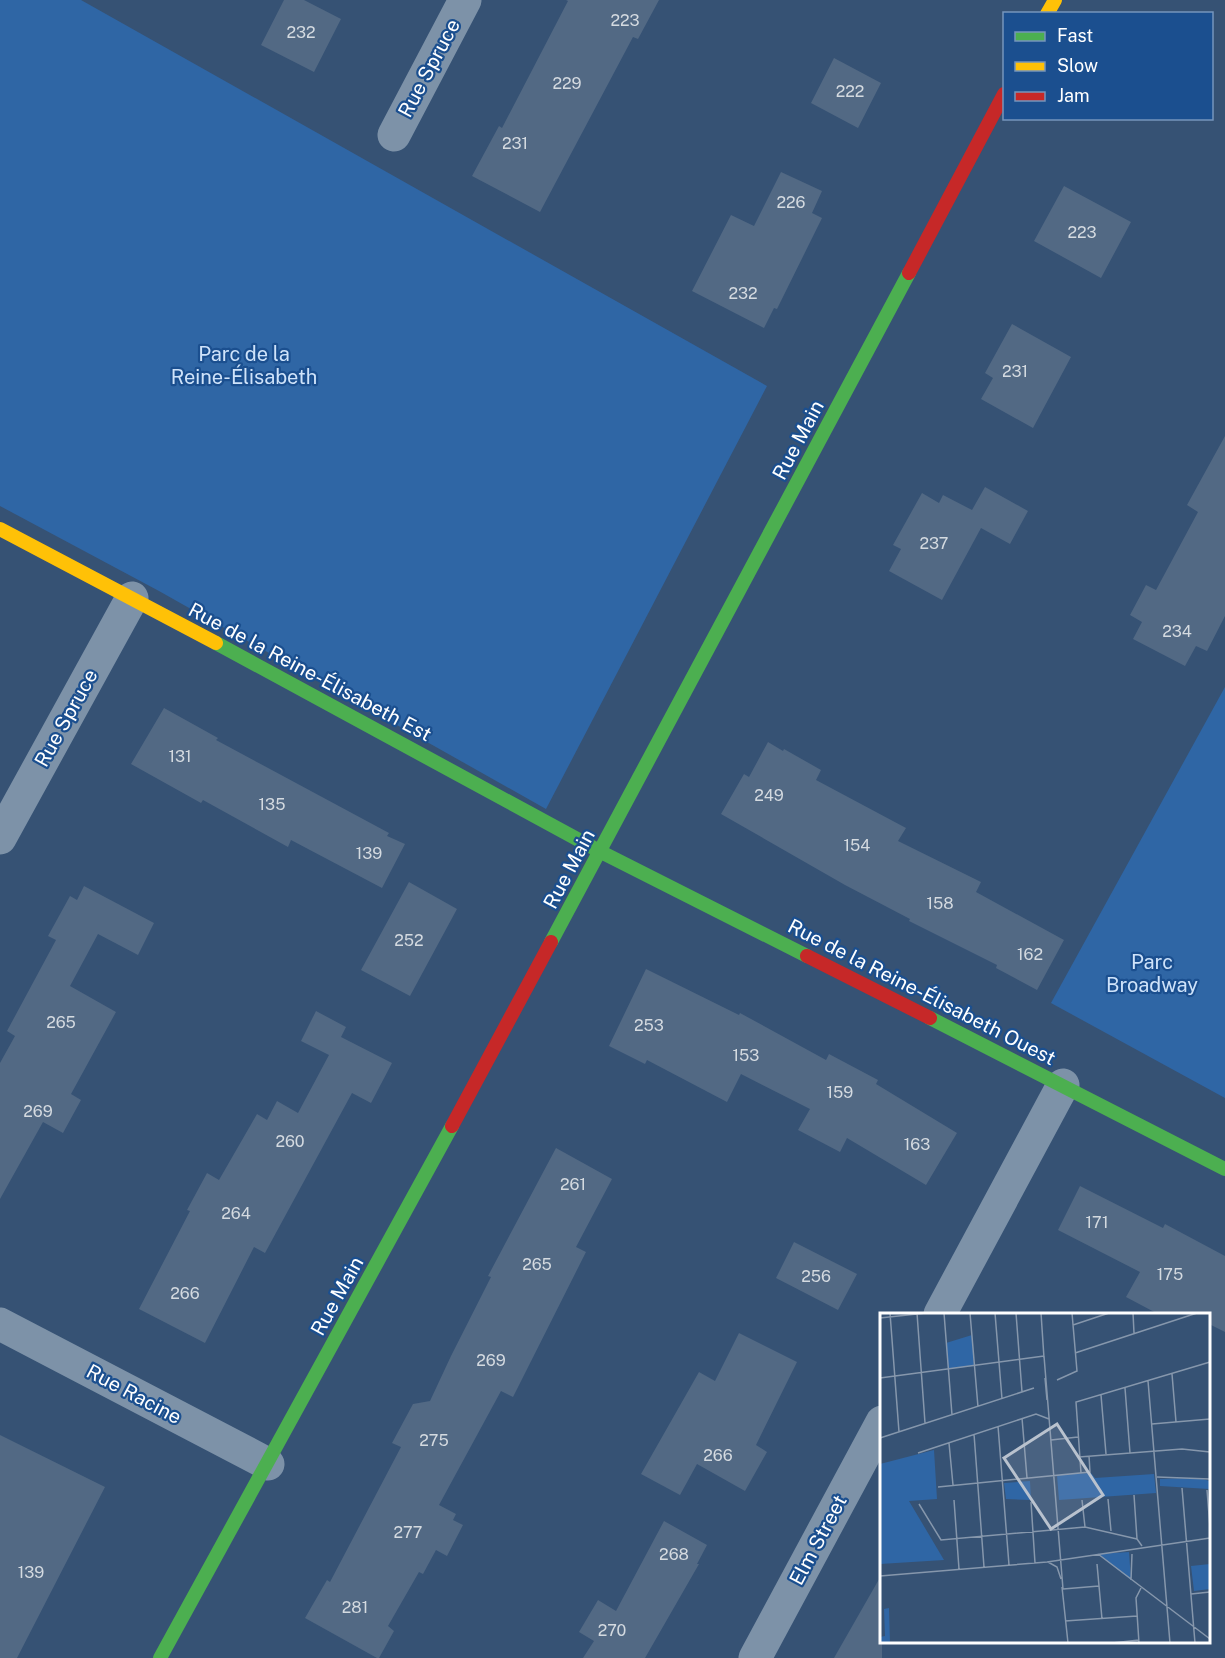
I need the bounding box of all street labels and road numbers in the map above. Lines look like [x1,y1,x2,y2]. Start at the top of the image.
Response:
street label: Rue Spruce [393,15,465,121]
street label: Rue Main [767,396,829,484]
street label: Rue de la Reine-Élisabeth Est [184,597,436,746]
street label: Rue Spruce [29,665,103,771]
street label: Rue Main [538,825,600,913]
street label: Rue de la Reine-Élisabeth Ouest [784,913,1060,1070]
street label: Rue Main [306,1252,368,1340]
street label: Rue Racine [82,1359,186,1429]
street label: Elm Street [784,1491,852,1589]

